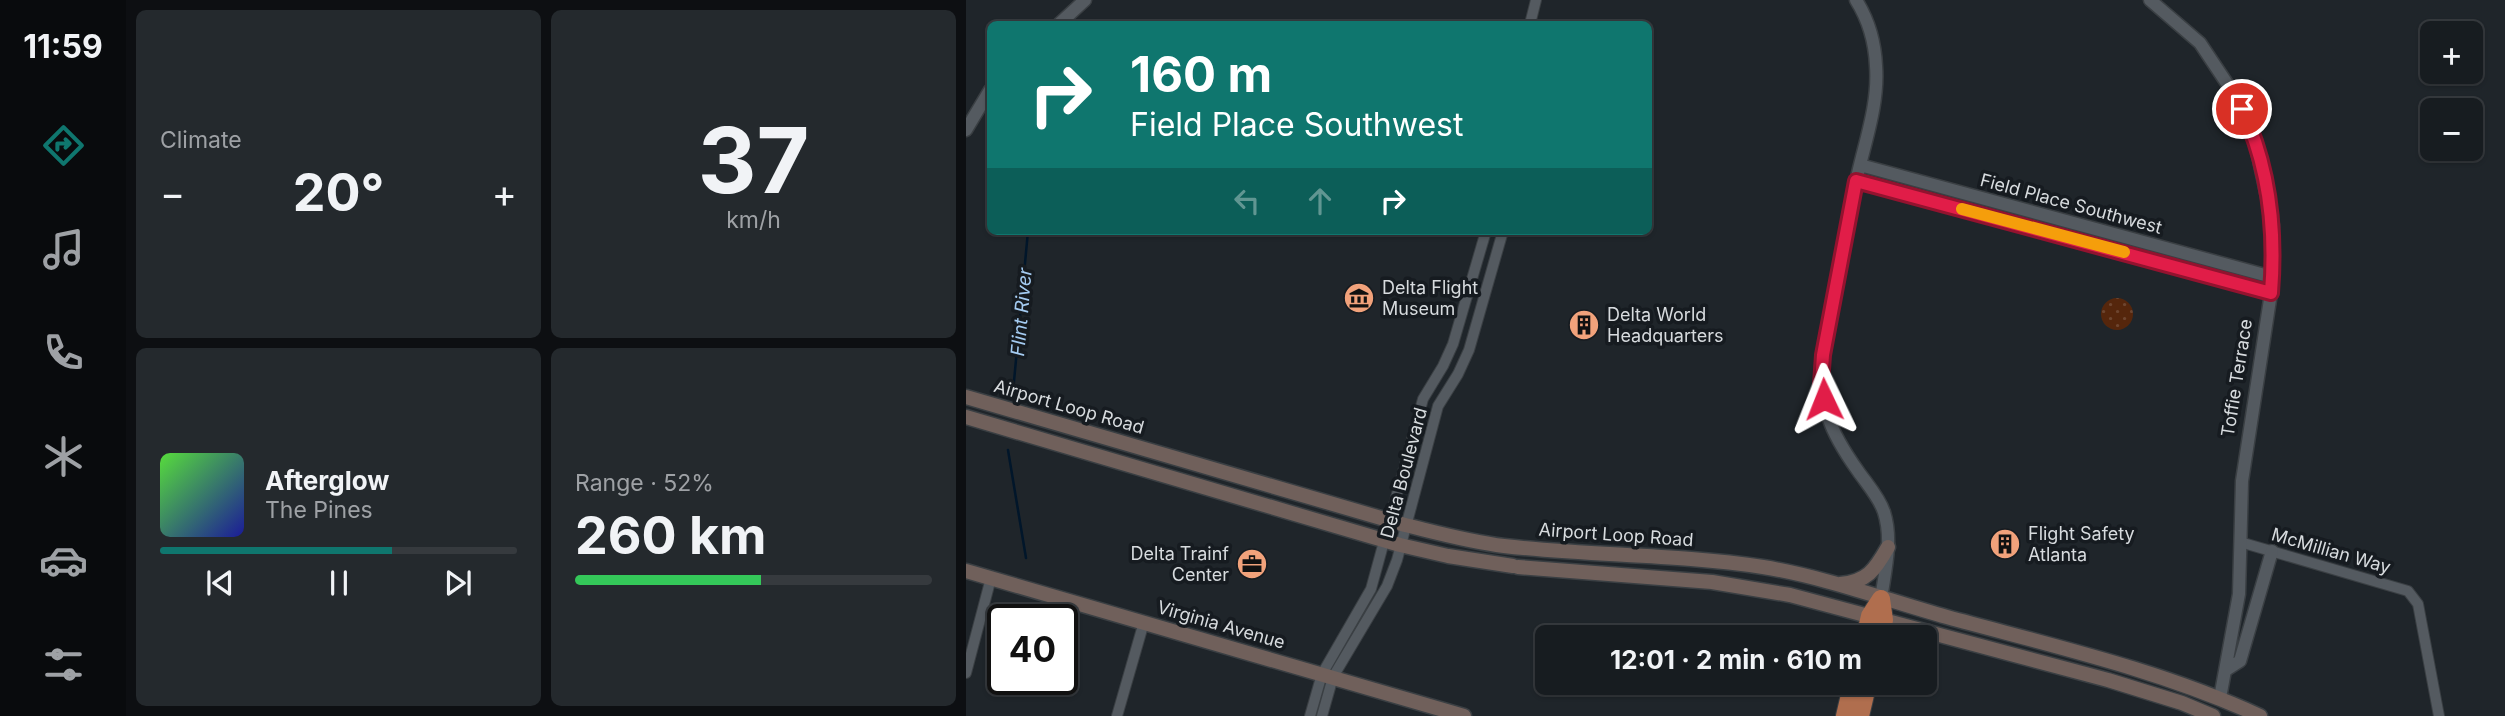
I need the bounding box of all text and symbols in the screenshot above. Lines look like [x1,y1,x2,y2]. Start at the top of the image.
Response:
map controls [2420,21,2483,161]
button: + [2420,21,2483,84]
text: 11:59 [23,27,103,66]
text: 160 m [1130,45,1272,104]
icon: right [1015,49,1106,140]
pin [2212,79,2272,139]
icon: arrive [2223,90,2261,128]
button: − [2420,98,2483,161]
text: 37 [698,105,809,215]
text: Field Place Southwest [1130,105,1463,144]
icon: directions [39,121,88,170]
text: Climate [160,126,242,154]
text: 20° [293,161,384,224]
street label: Field Place Southwest [1978,169,2165,238]
text: − [160,170,185,216]
text: + [492,170,517,216]
icon: left [1228,182,1266,220]
icon: ahead [1301,182,1339,220]
icon: right [1374,182,1412,220]
text: km/h [726,206,781,234]
icon: music [39,225,88,274]
water label: Flint River [1006,266,1037,357]
place label: Delta Flight Museum [1382,277,1478,319]
museum icon: Delta Flight Museum [1342,281,1376,315]
place label: Delta World Headquarters [1607,304,1724,346]
building icon: Delta World Headquarters [1567,308,1601,342]
street label: Toffie Terrace [2217,318,2256,438]
icon: phone [39,328,88,377]
position arrow [1787,362,1861,436]
street label: Airport Loop Road [992,375,1147,438]
street label: Delta Boulevard [1376,405,1431,541]
icon: climate [39,432,88,481]
text: Afterglow [265,465,389,496]
text: Range · 52% [575,469,714,497]
text: The Pines [265,496,373,524]
text: 260 km [575,504,767,567]
street label: Airport Loop Road [1538,519,1694,550]
place label: Flight Safety Atlanta [2028,523,2135,565]
street label: McMillian Way [2269,523,2393,578]
building icon: Flight Safety Atlanta [1988,527,2022,561]
icon: car [39,536,88,585]
place label: Delta Trainf Center [1131,543,1229,585]
office icon: Delta Trainf Center [1235,547,1269,581]
icon: previous [201,564,239,602]
icon: pause [320,564,358,602]
icon: next [439,564,477,602]
street label: Virginia Avenue [1155,596,1287,653]
speed limit sign: 40 [987,604,1078,695]
icon: filters [39,640,88,689]
text: 12:01 · 2 min · 610 m [1610,644,1862,675]

